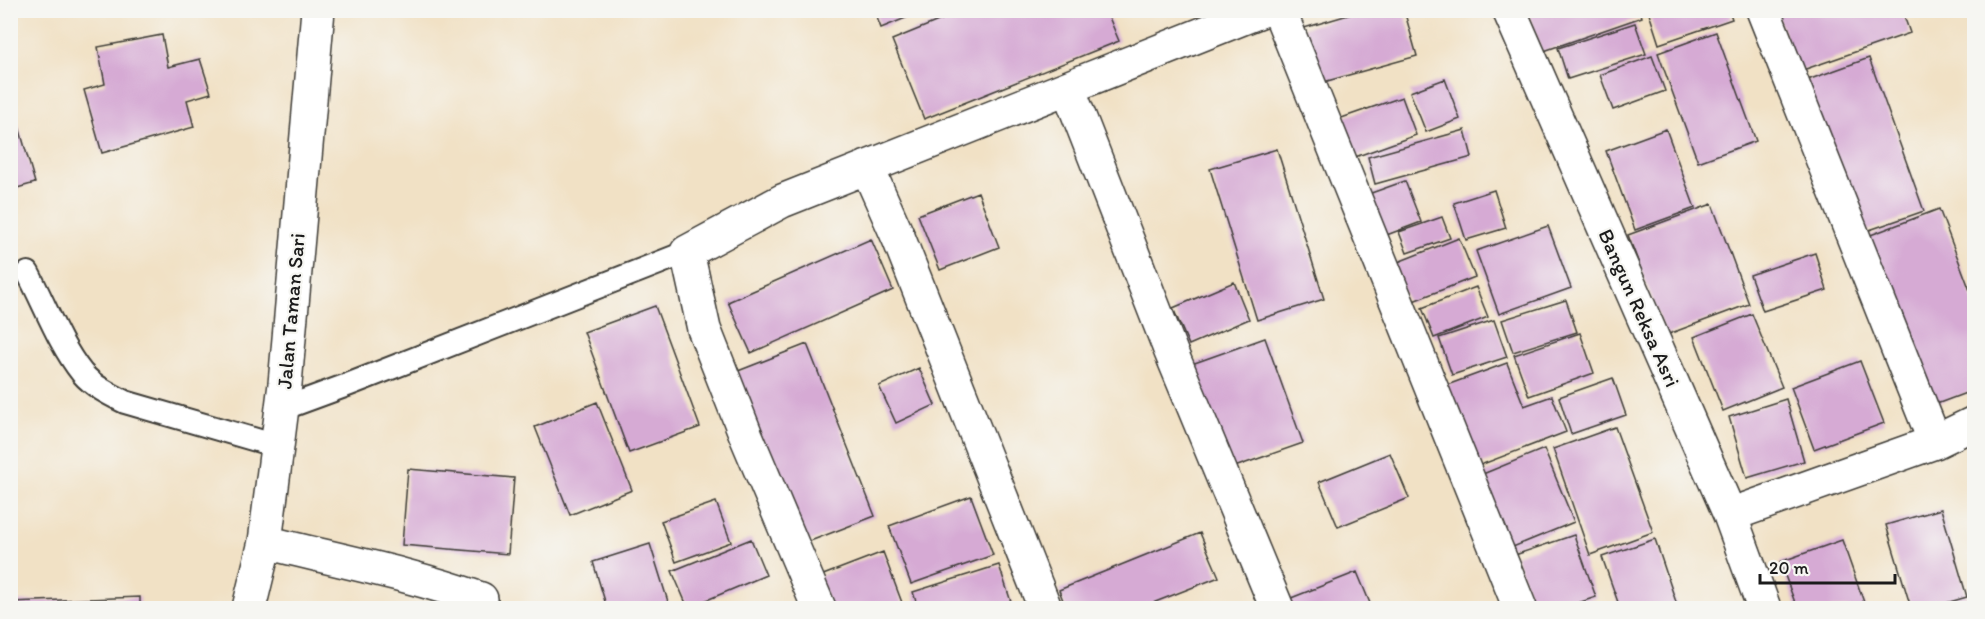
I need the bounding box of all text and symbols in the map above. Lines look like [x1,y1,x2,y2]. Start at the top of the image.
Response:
street label: Bangun Reksa Asri [1593,225,1686,391]
street label: Jalan Taman Sari [271,232,310,390]
scale bar [1760,547,1895,585]
text: 20 m [1769,557,1809,579]

